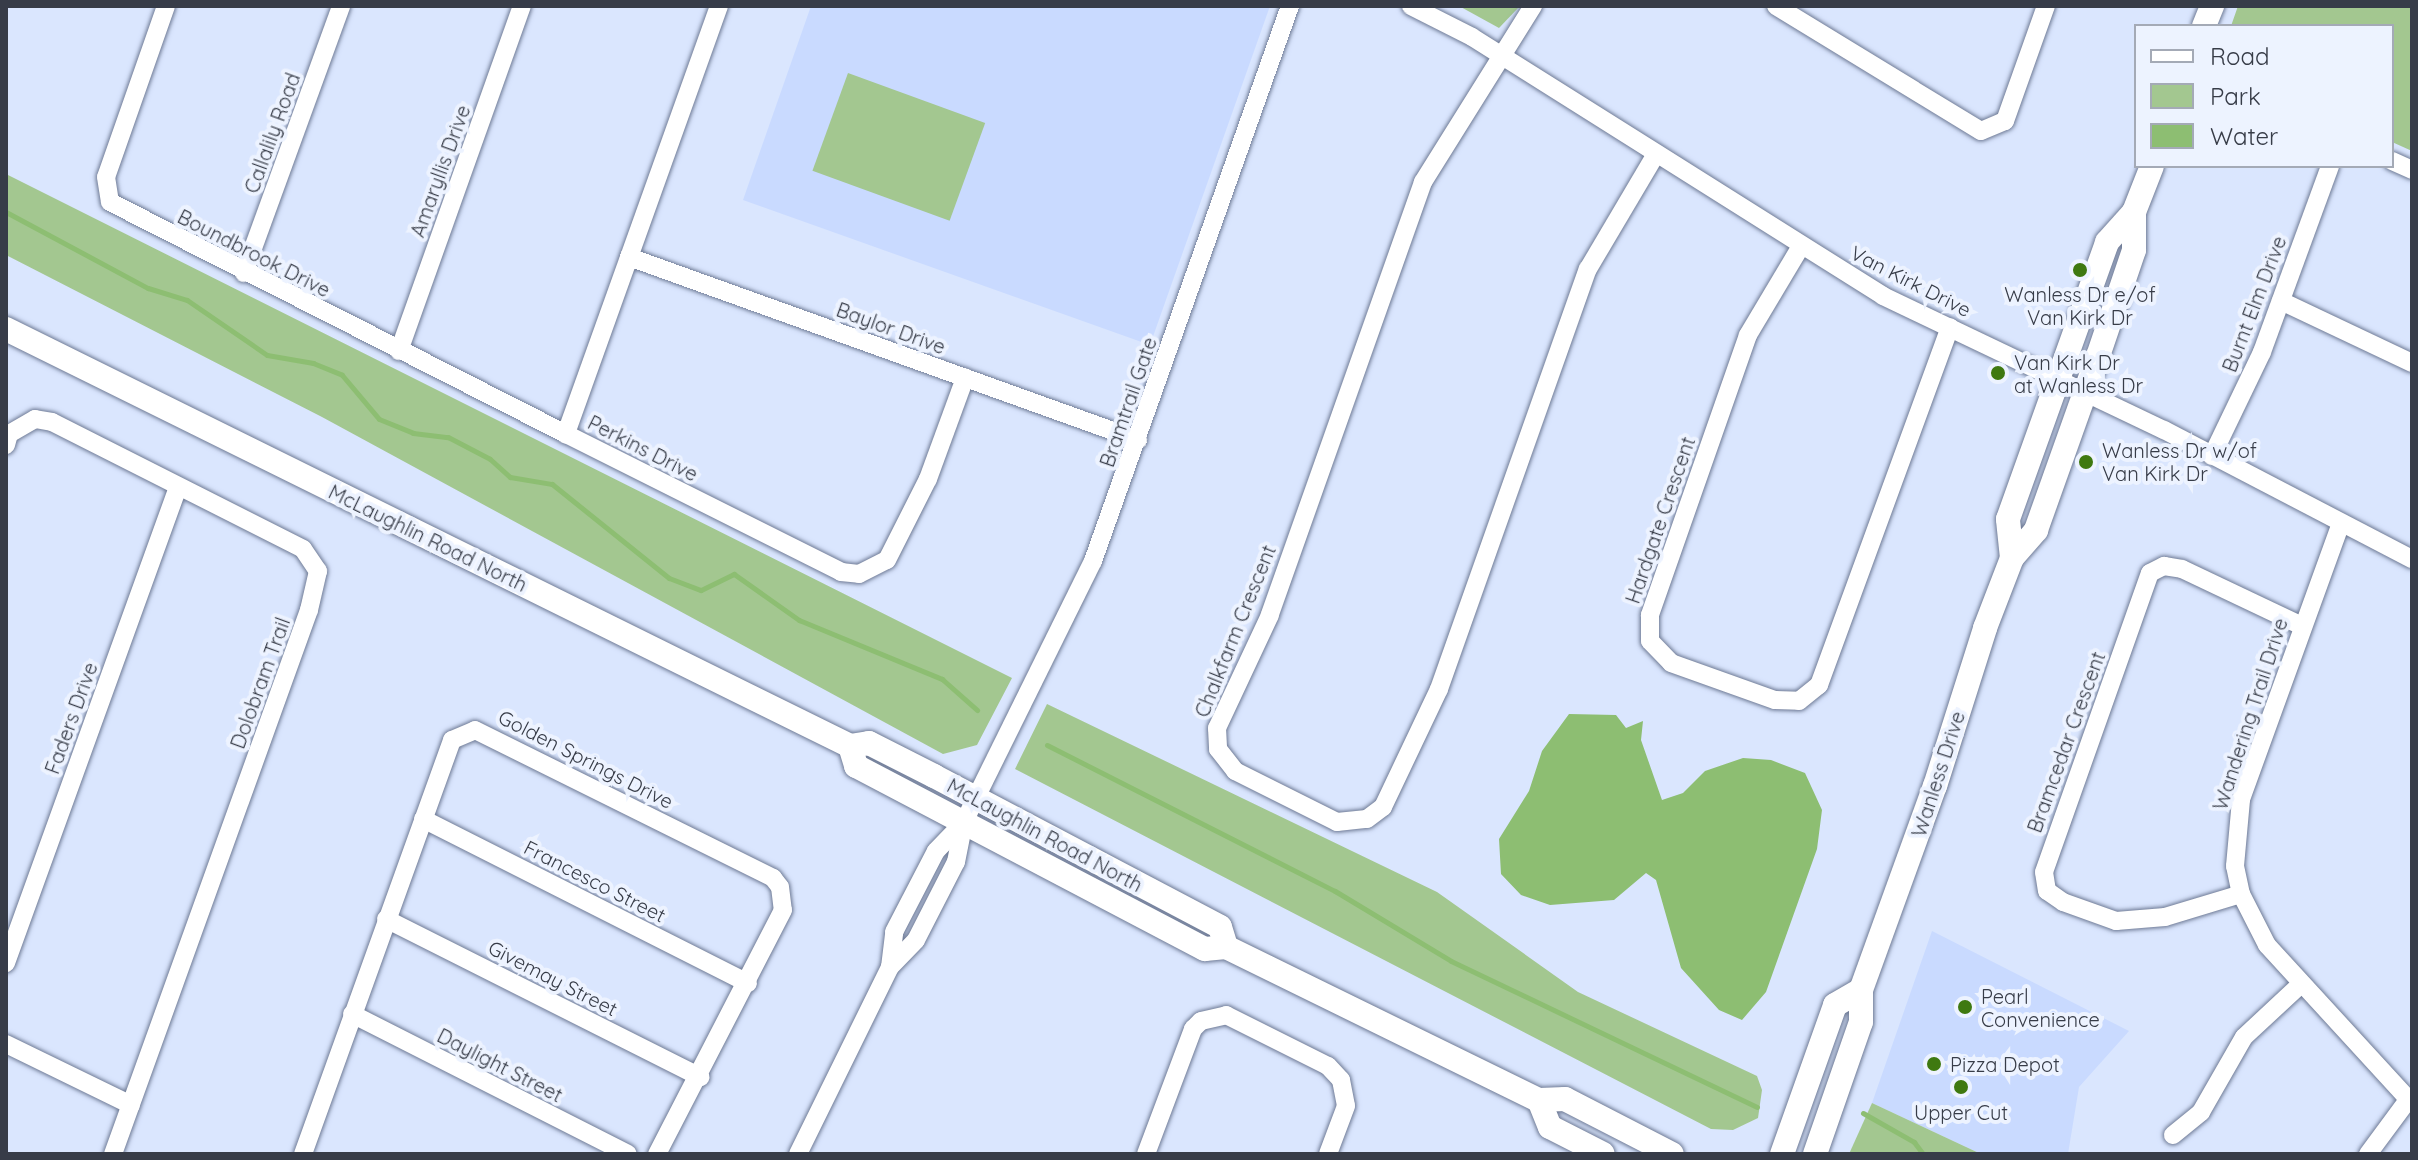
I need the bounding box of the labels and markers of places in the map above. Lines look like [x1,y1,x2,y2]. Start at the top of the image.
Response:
marker: Wanless Dr e/of Van Kirk Dr [2071,261,2089,279]
place label: Wanless Dr e/of Van Kirk Dr [2004,282,2156,329]
place label: Van Kirk Dr at Wanless Dr [2014,350,2143,397]
marker: Van Kirk Dr at Wanless Dr [1989,364,2007,382]
place label: Wanless Dr w/of Van Kirk Dr [2102,438,2257,485]
marker: Wanless Dr w/of Van Kirk Dr [2077,453,2095,471]
place label: Pearl Convenience [1981,984,2100,1031]
marker: Pearl Convenience [1956,998,1974,1016]
place label: Pizza Depot [1950,1052,2060,1076]
marker: Pizza Depot [1925,1055,1943,1073]
marker: Upper Cut [1952,1078,1970,1096]
place label: Upper Cut [1914,1100,2008,1124]

